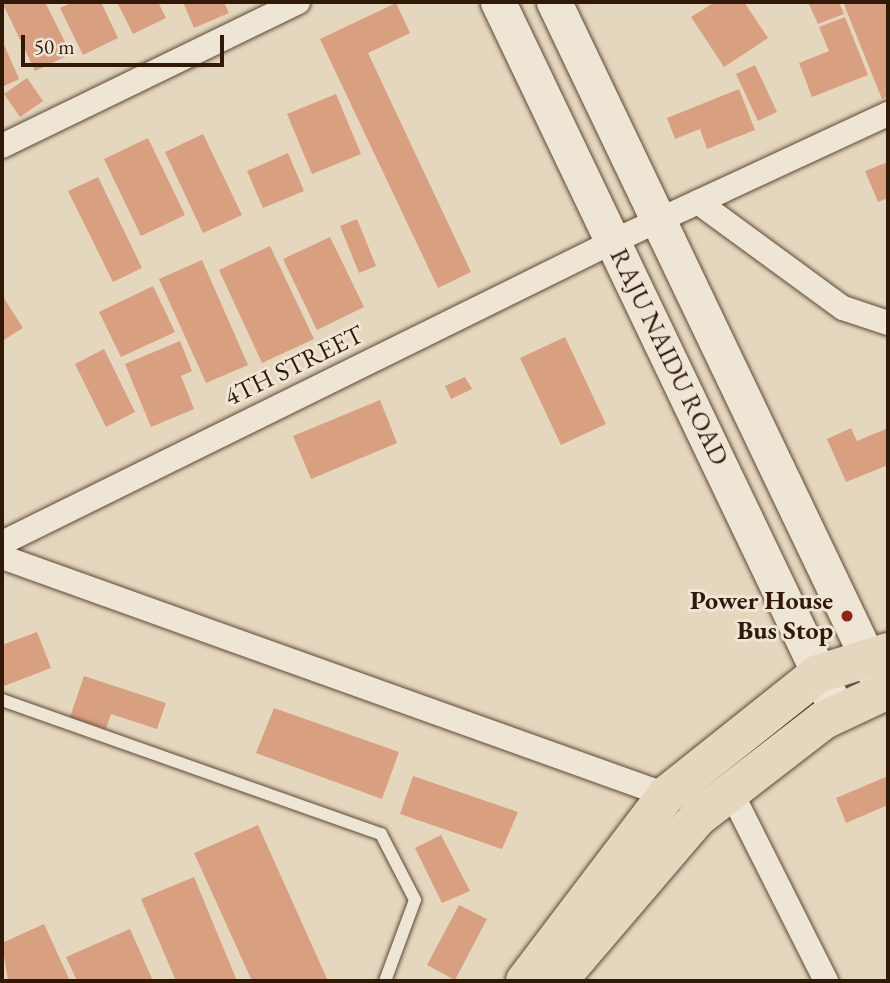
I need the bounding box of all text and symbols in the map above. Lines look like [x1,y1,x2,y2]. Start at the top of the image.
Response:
scale bar [24,21,228,65]
text: 50 m [34,33,75,60]
street label: RAJU NAIDU ROAD [603,243,735,471]
street label: 4TH STREET [219,319,369,413]
place label: Power House Bus Stop [690,585,833,646]
marker: Power House Bus Stop [839,608,855,624]

